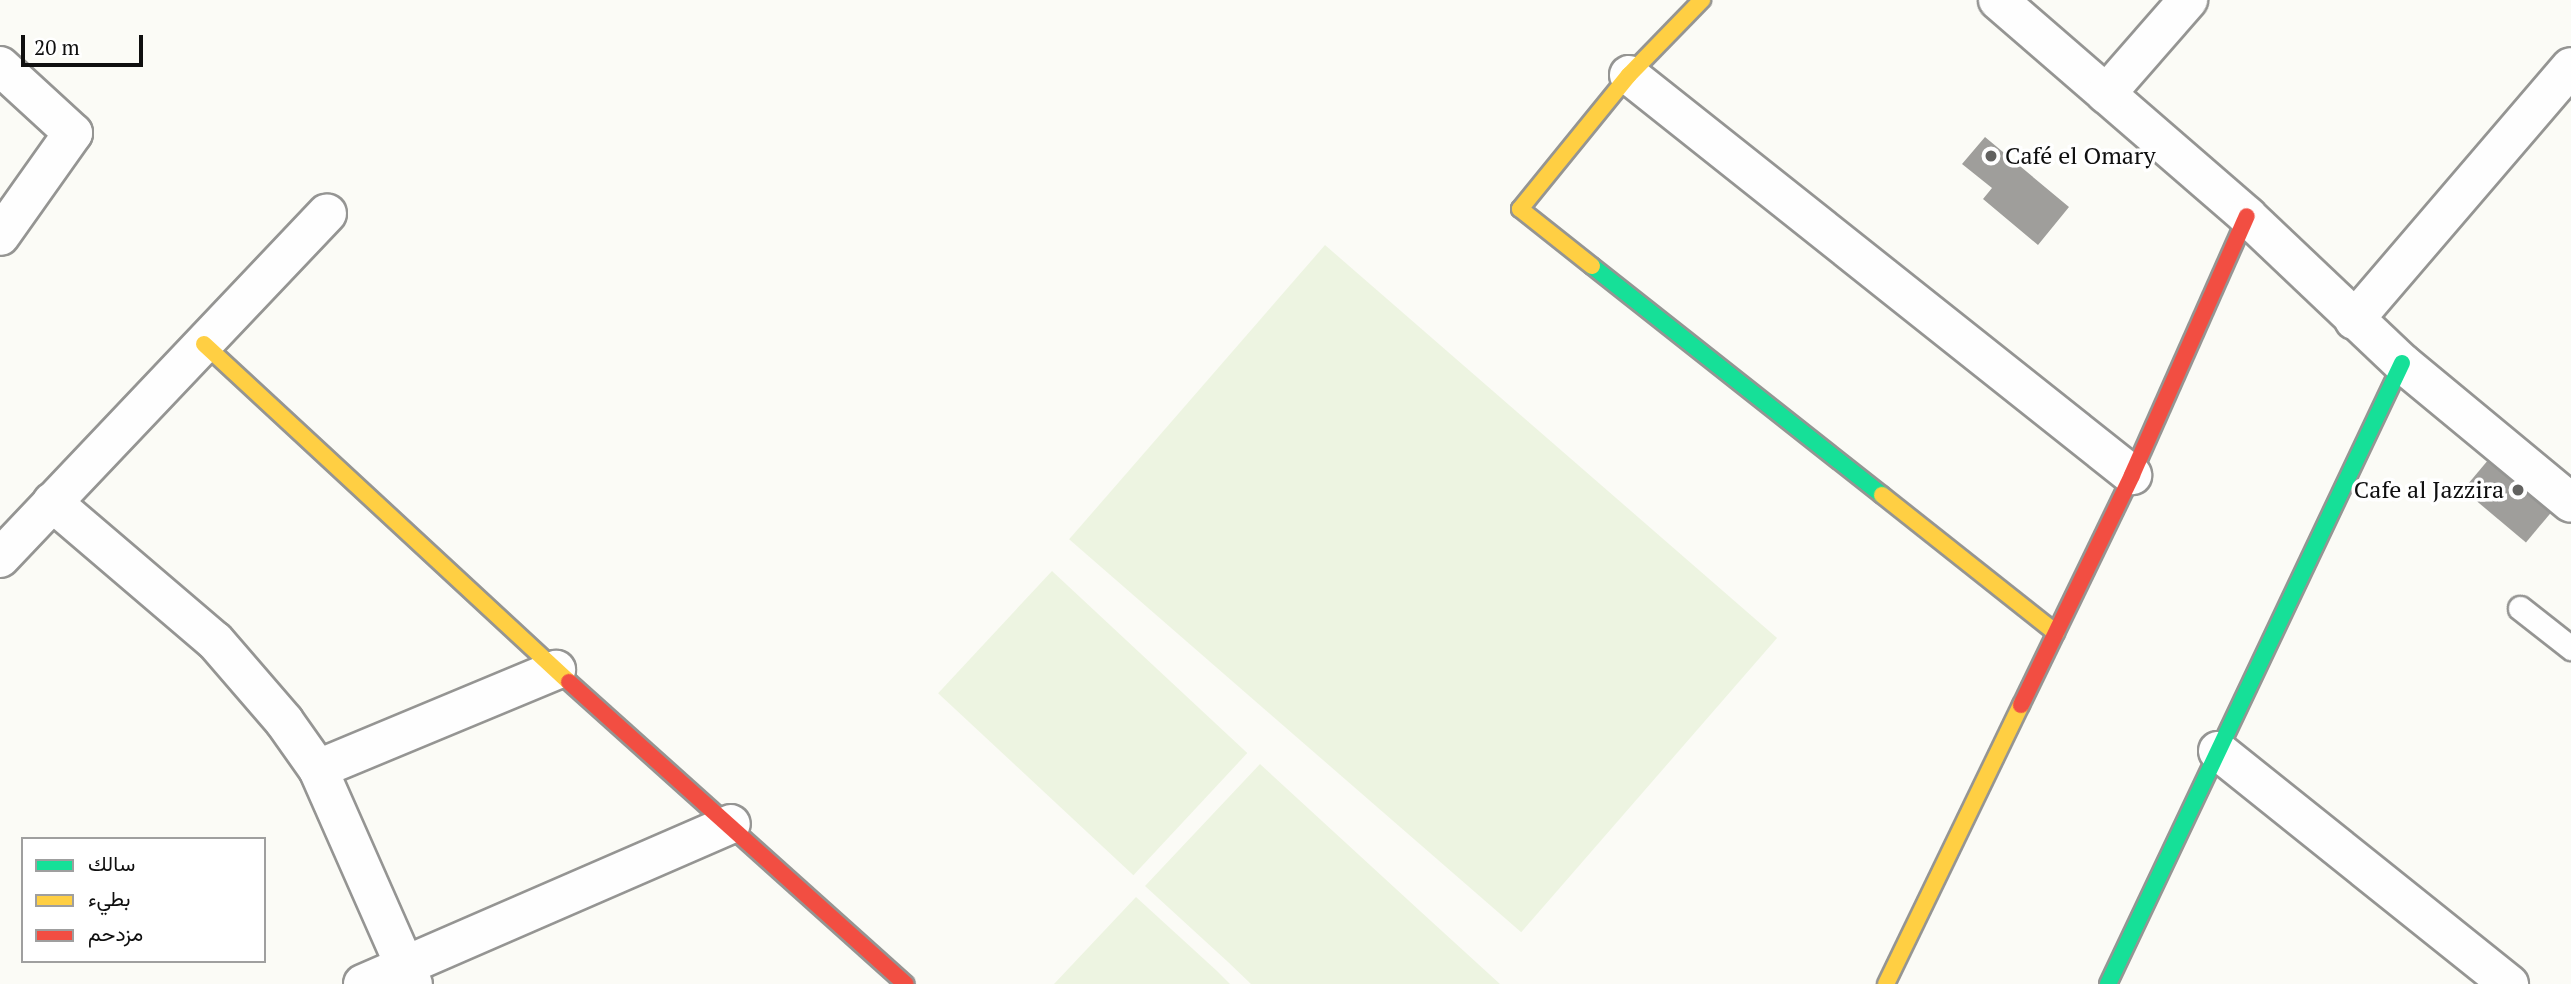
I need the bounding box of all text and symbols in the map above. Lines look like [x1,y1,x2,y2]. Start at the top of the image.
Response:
scale bar [24,21,147,65]
text: 20 m [34,33,80,61]
place label: Café el Omary [2005,142,2156,170]
marker: Café el Omary [1983,148,1999,164]
place label: Cafe al Jazzira [2354,476,2504,504]
marker: Cafe al Jazzira [2510,482,2526,498]
legend [21,837,266,963]
text: سالك [88,849,135,877]
text: بطيء [88,884,131,912]
text: مزدحم [88,919,143,947]

